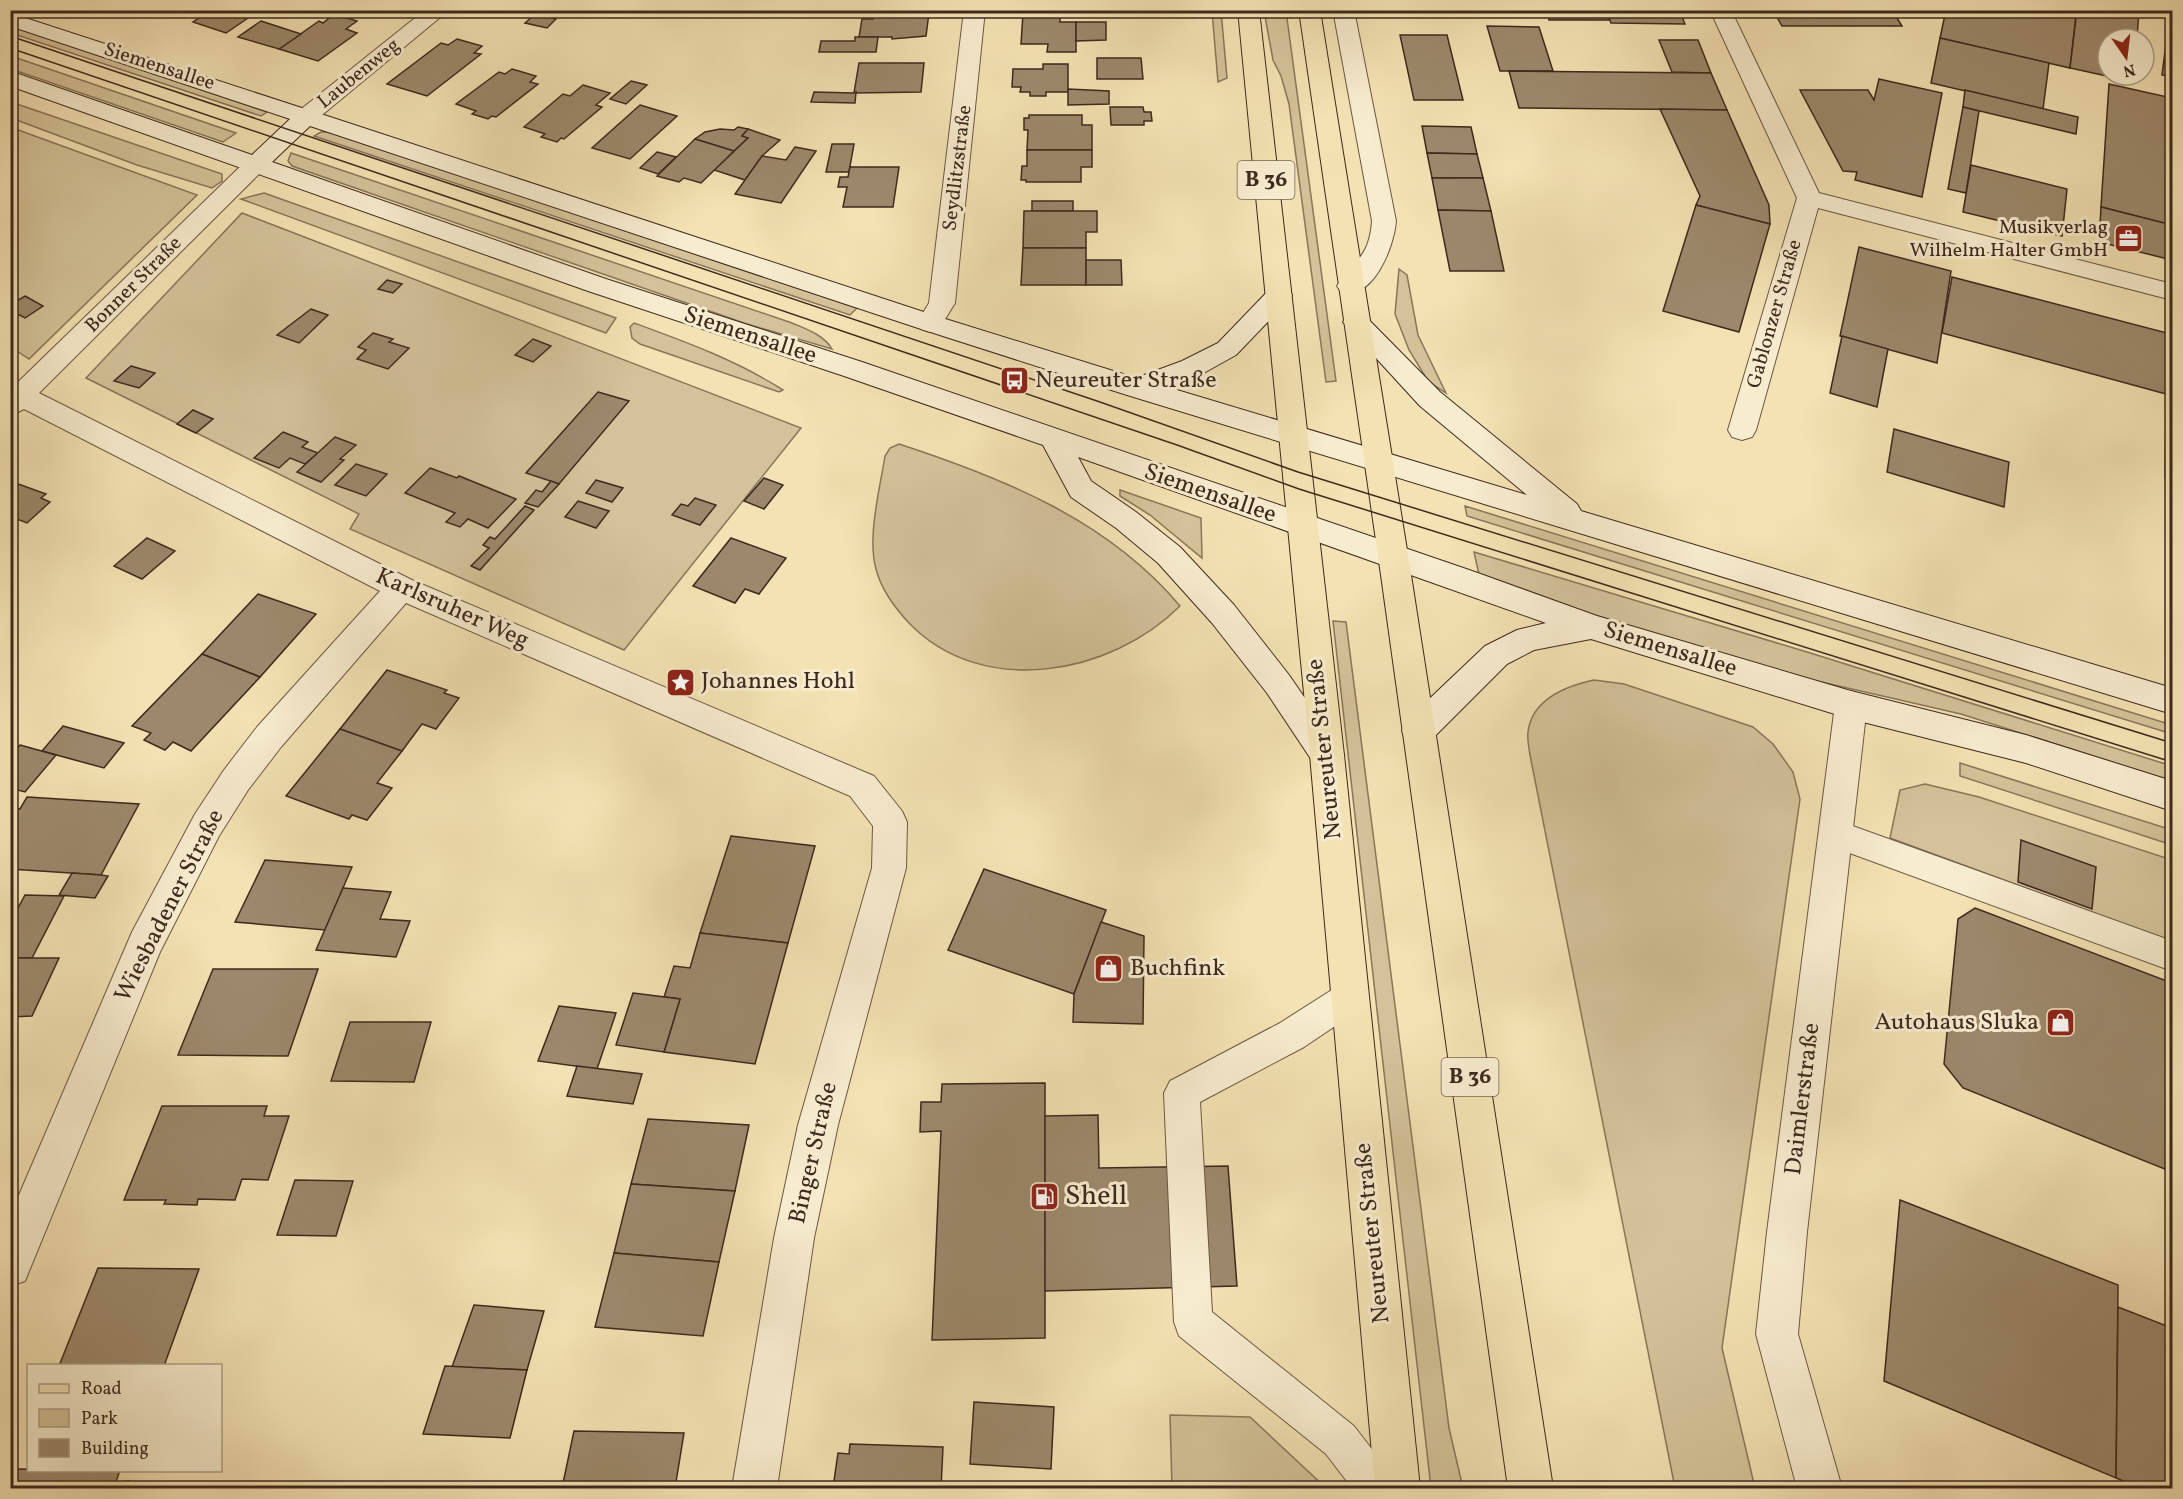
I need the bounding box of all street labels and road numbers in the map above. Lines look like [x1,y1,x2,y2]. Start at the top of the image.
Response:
street label: Laubenweg [312,32,406,116]
street label: Siemensallee [100,36,218,98]
street label: Seydlitzstraße [936,103,980,233]
road number: B 36 [1238,161,1294,199]
street label: Bonner Straße [79,230,189,340]
street label: Gablonzer Straße [1740,236,1810,392]
street label: Siemensallee [679,298,821,374]
street label: Siemensallee [1139,455,1281,533]
street label: Karlsruher Weg [370,560,534,658]
street label: Siemensallee [1599,614,1741,686]
street label: Neureuter Straße [1299,657,1351,841]
street label: Wiesbadener Straße [107,804,233,1008]
street label: Daimlerstraße [1777,1021,1829,1177]
road number: B 36 [1442,1058,1498,1096]
street label: Binger Straße [781,1079,847,1227]
street label: Neureuter Straße [1347,1141,1399,1325]

